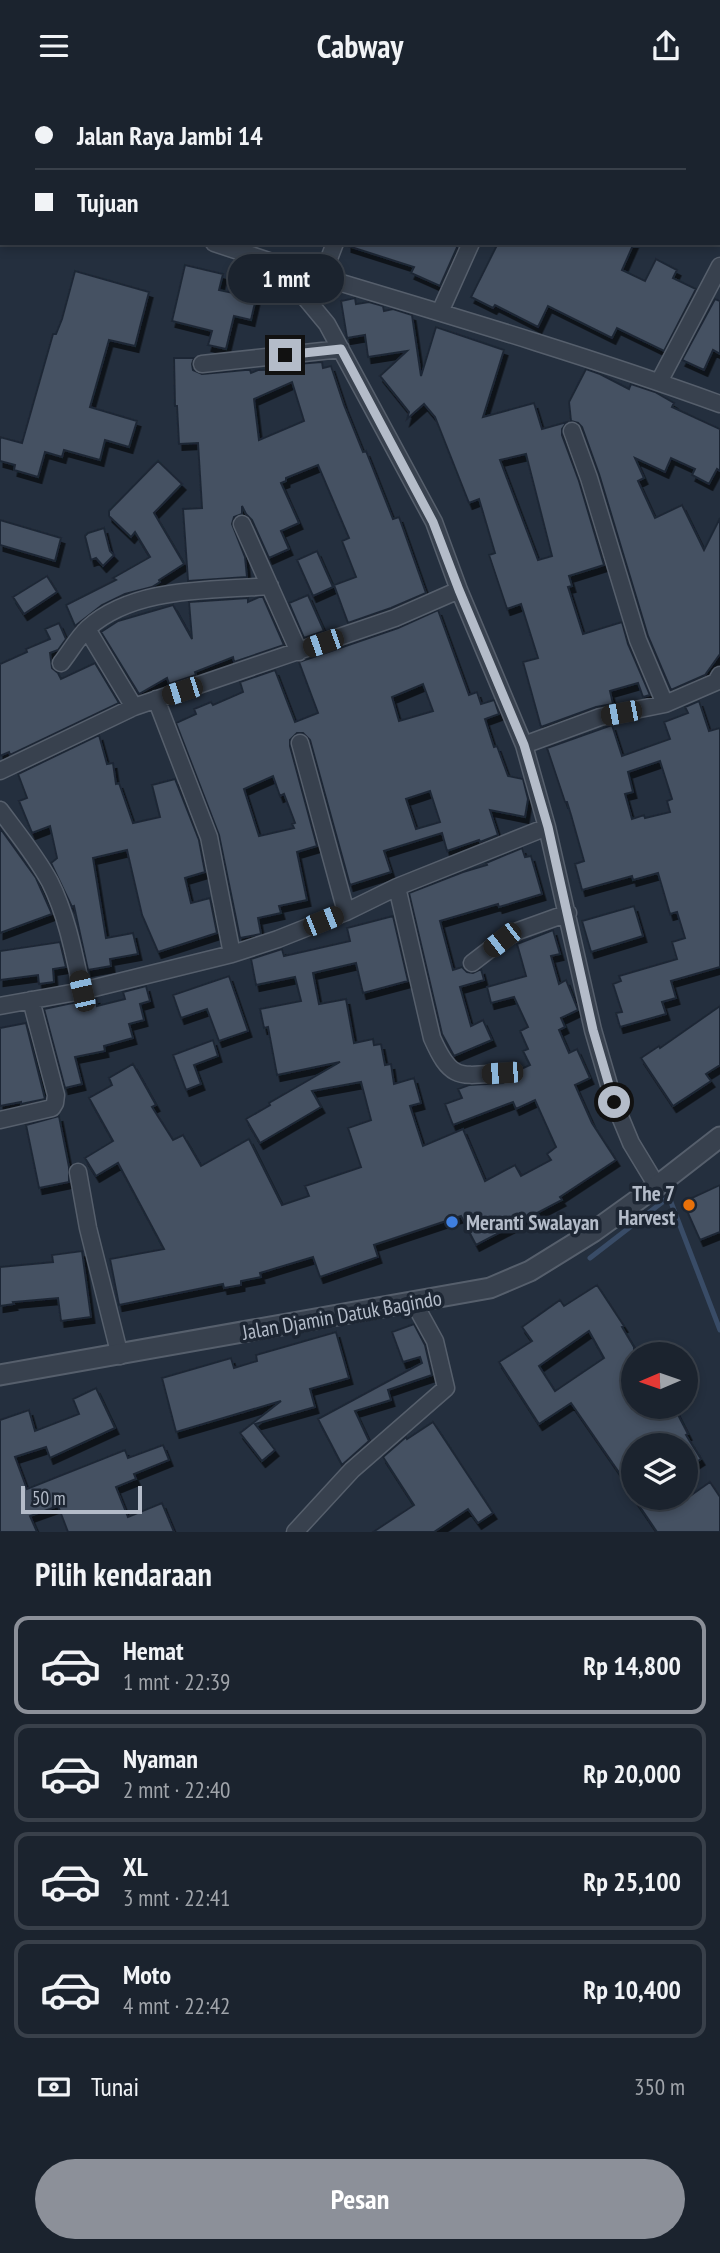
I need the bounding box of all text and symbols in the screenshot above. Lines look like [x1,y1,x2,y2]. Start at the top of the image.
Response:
text: Cabway [317,25,403,67]
icon: menu [35,27,73,65]
icon: share [647,27,685,65]
text: Jalan Raya Jambi 14 [77,119,263,152]
text: Tujuan [77,186,139,219]
callout: 1 mnt [227,253,343,303]
text: 1 mnt [262,264,310,293]
route end [269,339,301,371]
car [300,626,347,660]
car [159,675,206,707]
car [599,699,644,727]
car [300,903,347,939]
car [479,919,526,961]
car [68,968,97,1014]
car [481,1061,524,1085]
route start [598,1086,630,1118]
place label: The 7 Harvest [618,1180,675,1231]
marker: The 7 Harvest [681,1197,697,1213]
place label: Meranti Swalayan [466,1209,599,1236]
marker: Meranti Swalayan [444,1214,460,1230]
street label: Jalan Djamin Datuk Bagindo [239,1284,444,1346]
north arrow [621,1342,698,1419]
map controls [621,1342,698,1510]
button: layers [621,1433,698,1510]
scale bar [21,1483,142,1515]
text: 50 m [32,1486,66,1510]
text: Pilih kendaraan [35,1553,212,1595]
icon: car [39,1634,102,1697]
text: Hemat [123,1634,184,1667]
text: Rp 14,800 [583,1649,681,1682]
text: 1 mnt · 22:39 [123,1667,230,1696]
icon: car [39,1742,102,1805]
text: Nyaman [123,1742,198,1775]
text: Rp 20,000 [583,1757,681,1790]
text: 2 mnt · 22:40 [123,1775,230,1804]
icon: car [39,1850,102,1913]
text: XL [123,1850,148,1883]
text: Rp 25,100 [583,1865,681,1898]
text: 3 mnt · 22:41 [123,1883,230,1912]
icon: car [39,1958,102,2021]
text: Moto [123,1958,171,1991]
text: Rp 10,400 [583,1973,681,2006]
text: 4 mnt · 22:42 [123,1991,230,2020]
icon: cash [35,2068,73,2106]
text: Tunai [91,2070,139,2103]
text: 350 m [634,2072,685,2101]
button: Pesan [35,2159,685,2239]

